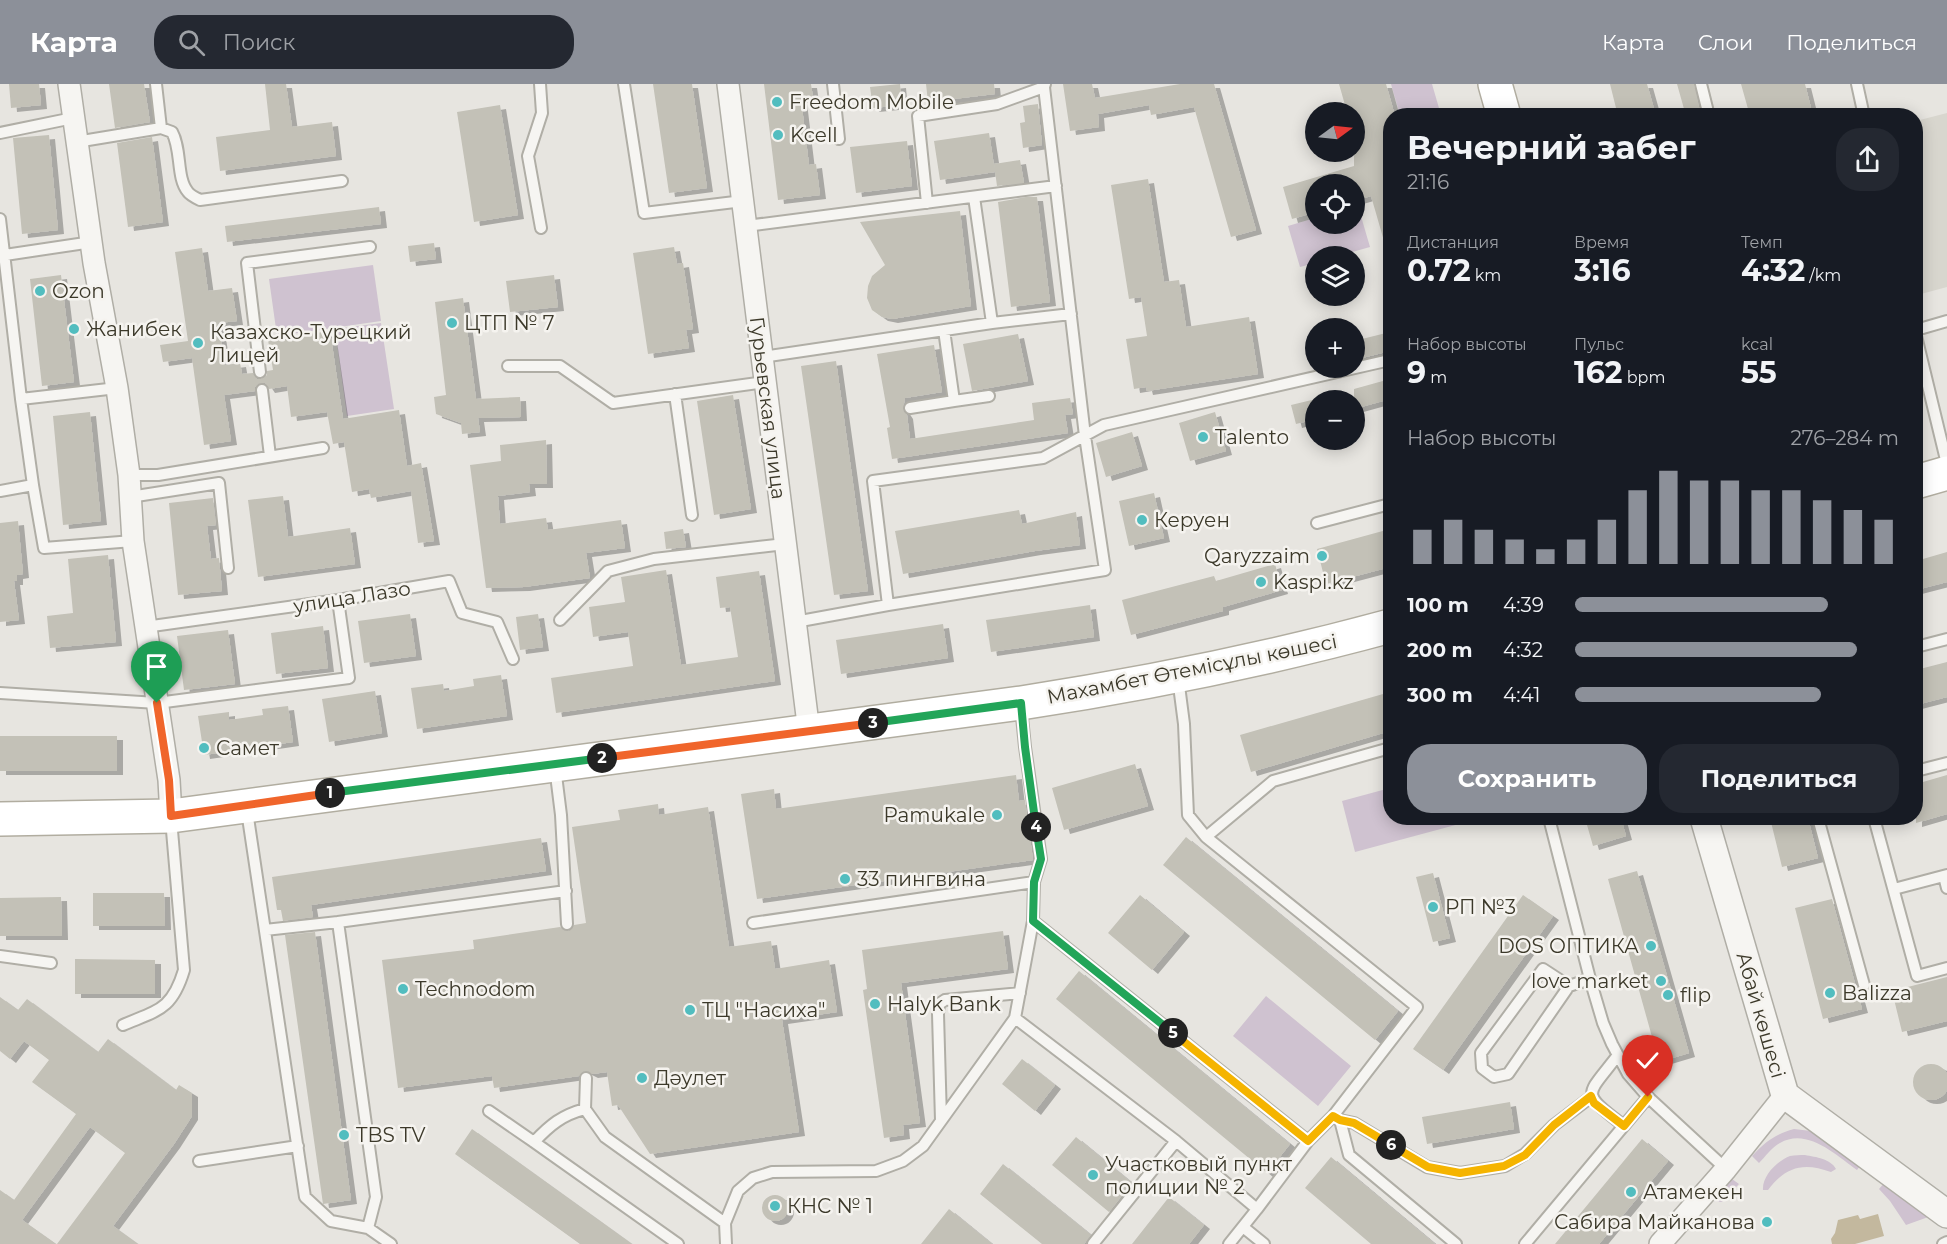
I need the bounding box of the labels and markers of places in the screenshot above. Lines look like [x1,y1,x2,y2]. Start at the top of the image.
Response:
place label: Freedom Mobile [789,90,954,114]
marker: Freedom Mobile [770,95,784,109]
place label: Kcell [790,123,838,147]
marker: Kcell [771,128,785,142]
place label: Ozon [52,279,105,303]
marker: Ozon [33,284,47,298]
place label: ЦТП № 7 [464,311,555,335]
marker: ЦТП № 7 [445,316,459,330]
place label: Жанибек [86,317,182,341]
place label: Казахско-Турецкий Лицей [210,320,412,367]
marker: Жанибек [67,322,81,336]
marker: Казахско-Турецкий Лицей [191,336,205,350]
place label: Talento [1215,425,1289,449]
marker: Talento [1196,430,1210,444]
place label: Керуен [1154,508,1230,532]
marker: Керуен [1135,513,1149,527]
place label: Qaryzzaim [1204,544,1310,568]
marker: Qaryzzaim [1315,549,1329,563]
place label: Kaspi.kz [1273,570,1354,594]
marker: Kaspi.kz [1254,575,1268,589]
pin [131,641,182,703]
pin: 3 [858,708,888,738]
place label: Самет [216,736,280,760]
marker: Самет [197,741,211,755]
pin: 2 [587,743,617,773]
pin: 1 [315,778,345,808]
place label: Pamukale [883,803,985,827]
marker: Pamukale [990,808,1004,822]
pin: 4 [1021,812,1051,842]
place label: 33 пингвина [857,867,986,891]
marker: 33 пингвина [838,872,852,886]
place label: РП №3 [1445,895,1516,919]
marker: РП №3 [1426,900,1440,914]
place label: DOS ОПТИКА [1498,934,1639,958]
marker: DOS ОПТИКА [1644,939,1658,953]
place label: love market [1531,969,1649,993]
marker: love market [1654,974,1668,988]
place label: Technodom [415,977,535,1001]
place label: Balizza [1842,981,1912,1005]
marker: Technodom [396,982,410,996]
place label: flip [1680,983,1711,1007]
marker: Balizza [1823,986,1837,1000]
marker: flip [1661,988,1675,1002]
place label: Halyk Bank [887,992,1001,1016]
marker: Halyk Bank [868,997,882,1011]
place label: ТЦ "Насиха" [702,998,826,1022]
marker: ТЦ "Насиха" [683,1003,697,1017]
pin: 5 [1158,1018,1188,1048]
pin [1622,1035,1673,1097]
place label: Дәулет [654,1066,727,1090]
marker: Дәулет [635,1071,649,1085]
place label: TBS TV [356,1123,425,1147]
marker: TBS TV [337,1128,351,1142]
pin: 6 [1376,1130,1406,1160]
place label: Участковый пункт полиции № 2 [1105,1152,1293,1199]
marker: Участковый пункт полиции № 2 [1086,1168,1100,1182]
place label: Атамекен [1643,1180,1743,1204]
marker: Атамекен [1624,1185,1638,1199]
place label: КНС № 1 [787,1194,873,1218]
marker: КНС № 1 [768,1199,782,1213]
place label: Сабира Майканова [1554,1210,1755,1234]
marker: Сабира Майканова [1760,1215,1774,1229]

